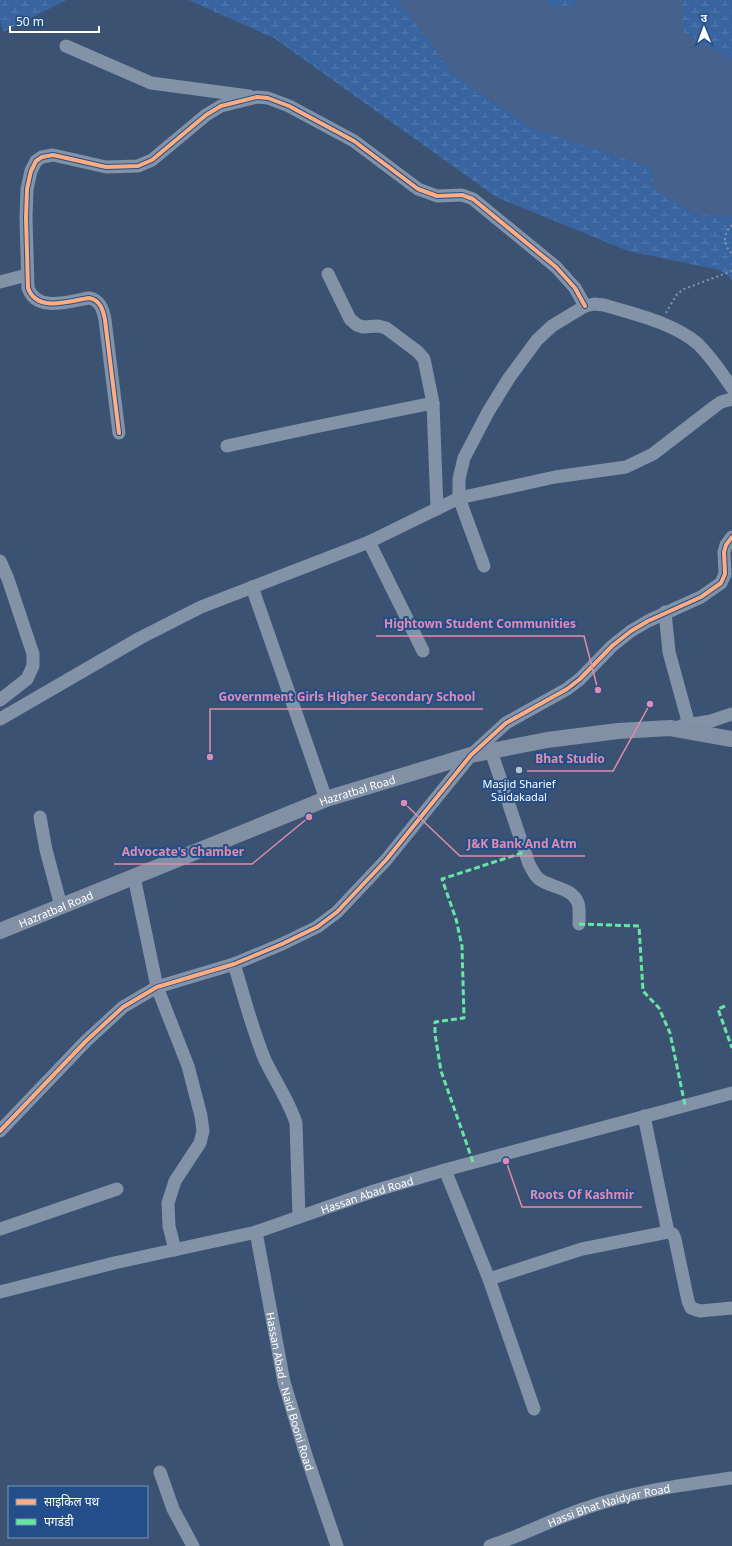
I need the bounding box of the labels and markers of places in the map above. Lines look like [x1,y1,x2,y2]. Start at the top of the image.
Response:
callout: Hightown Student Communities [376,612,584,636]
callout: Government Girls Higher Secondary School [210,685,483,709]
callout: Bhat Studio [527,747,613,771]
marker: Masjid Sharief Saidakadal [514,765,524,775]
place label: Masjid Sharief Saidakadal [482,776,557,804]
callout: J&K Bank And Atm [460,832,585,856]
callout: Advocate's Chamber [114,840,252,864]
callout: Roots Of Kashmir [522,1183,642,1207]

